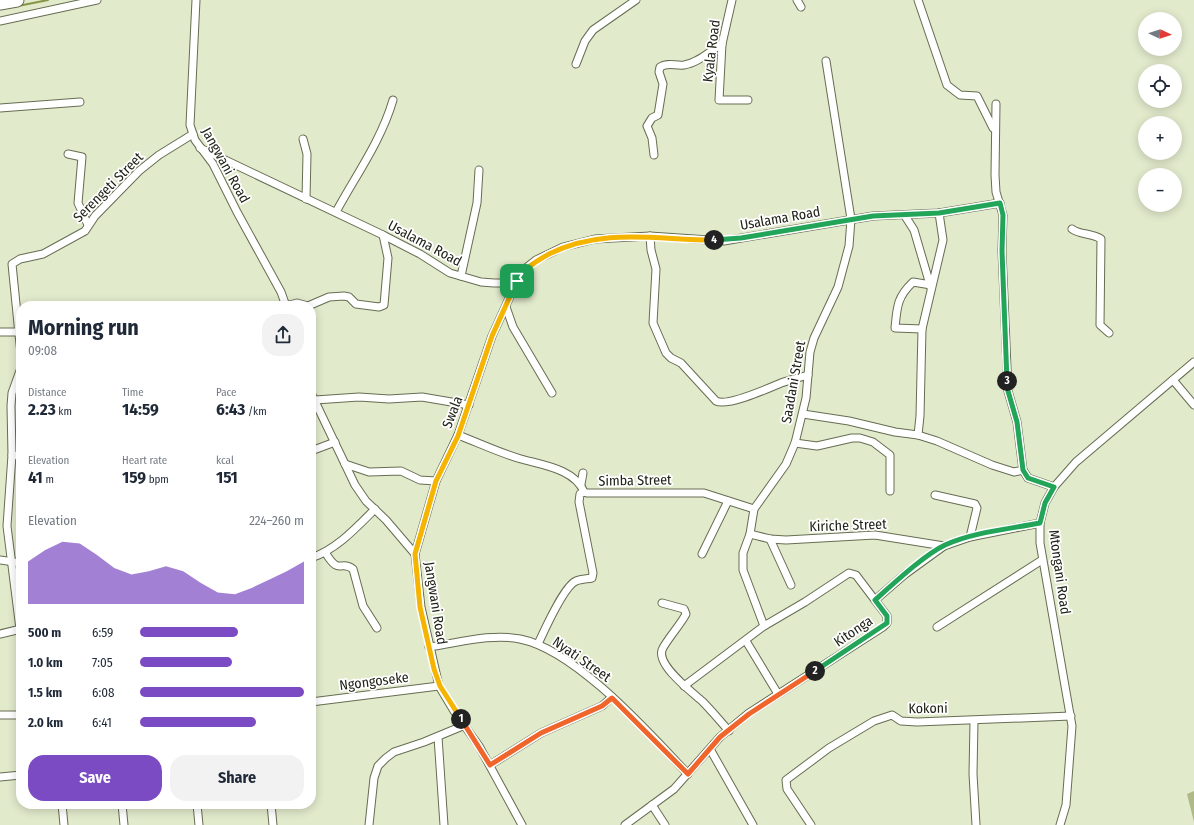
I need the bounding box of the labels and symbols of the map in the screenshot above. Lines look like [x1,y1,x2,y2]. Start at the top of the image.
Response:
north arrow [1138,12,1182,56]
street label: Kyala Road [699,19,724,83]
street label: Jangwani Road [198,125,253,206]
street label: Serengeti Street [70,149,147,226]
street label: Usalama Road [739,203,822,234]
street label: Usalama Road [385,217,465,270]
pin: 4 [704,230,724,250]
pin [500,264,534,298]
street label: Saadani Street [778,339,809,425]
pin: 3 [997,371,1017,391]
street label: Swala [439,394,466,431]
street label: Simba Street [598,471,672,490]
street label: Kiriche Street [809,516,887,535]
street label: Mtongani Road [1045,529,1074,616]
street label: Jangwani Road [421,560,450,646]
street label: Kitonga [831,612,876,651]
street label: Nyati Street [549,633,614,686]
pin: 2 [805,661,825,681]
street label: Ngongoseke [339,669,410,694]
street label: Kokoni [908,700,948,717]
pin: 1 [451,709,471,729]

